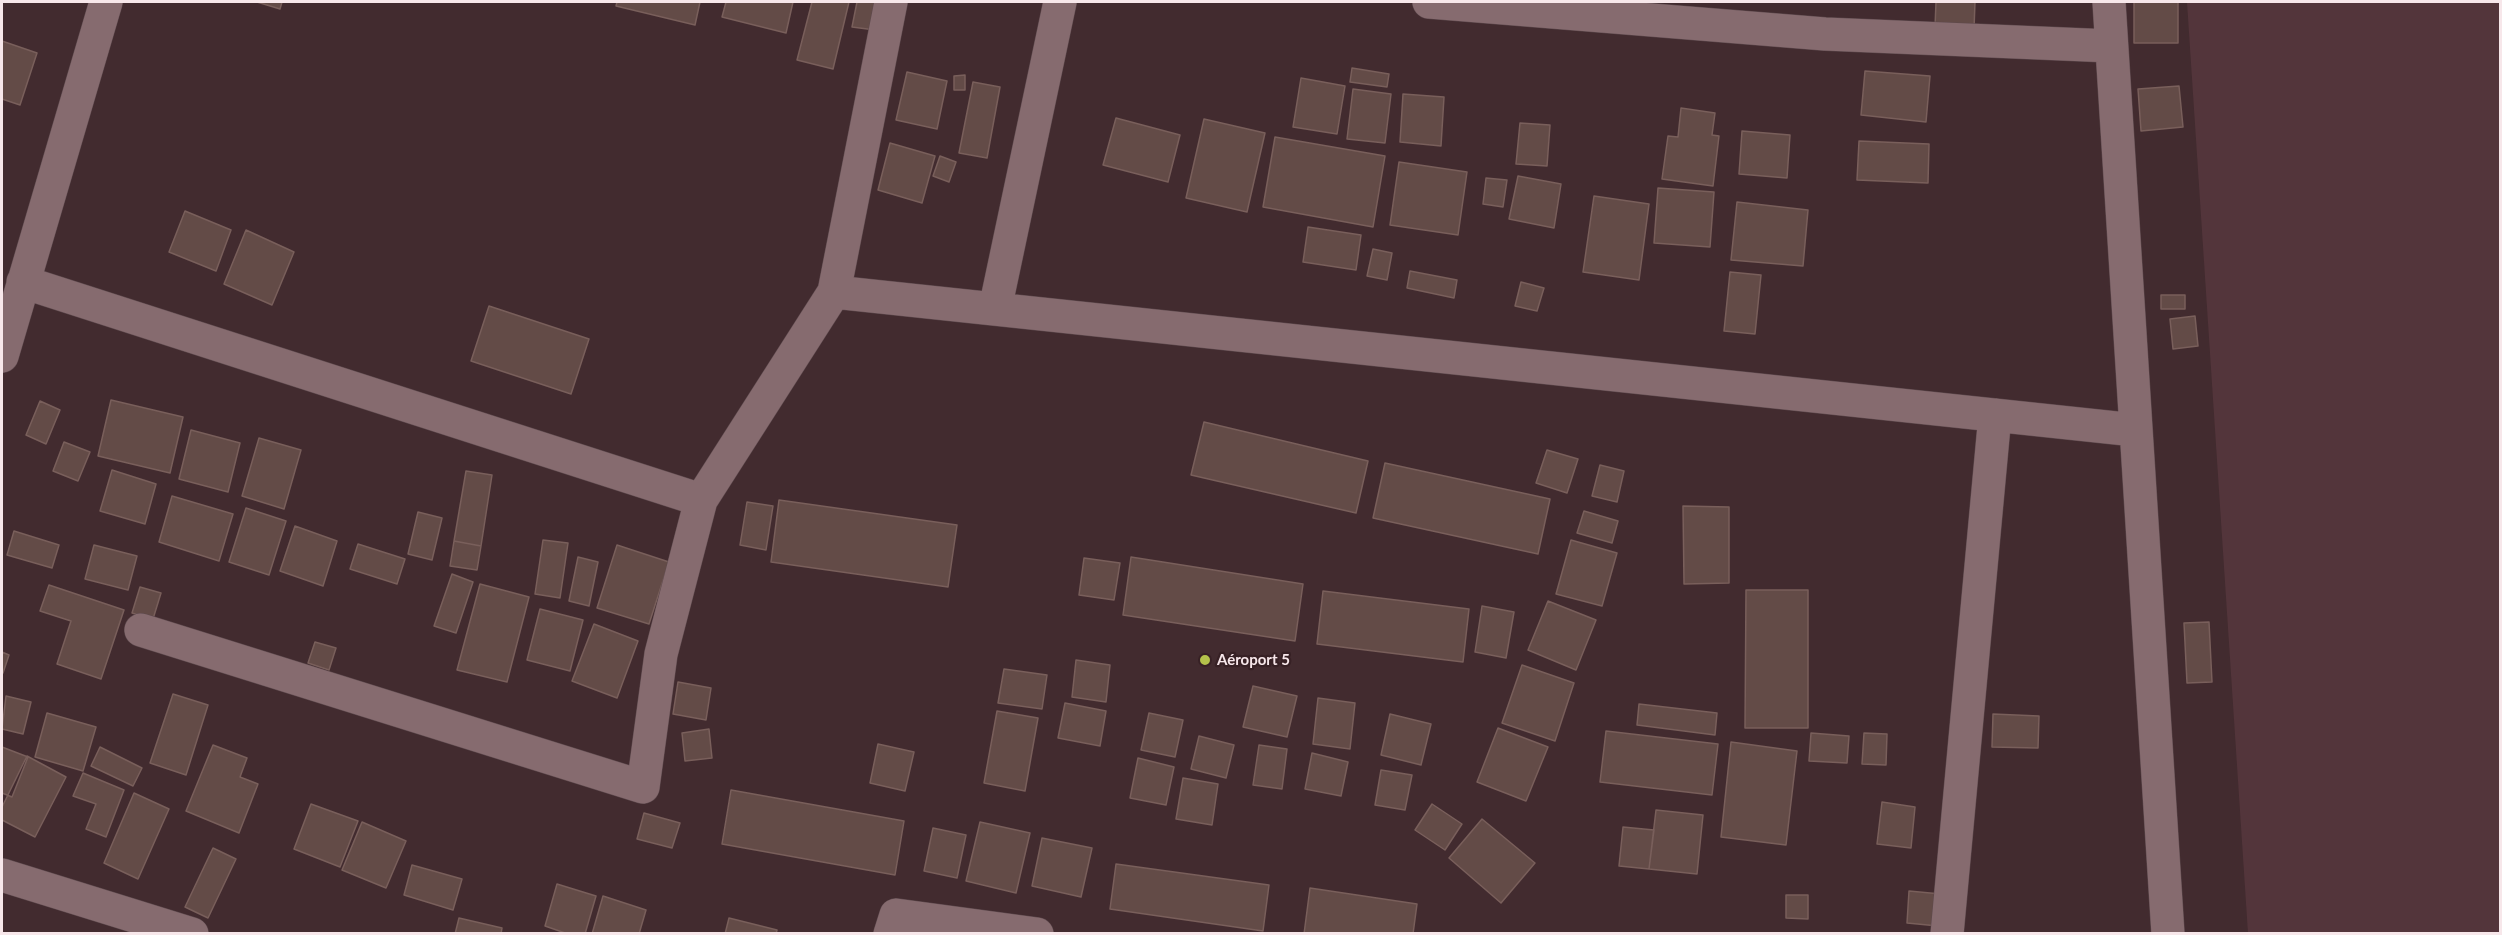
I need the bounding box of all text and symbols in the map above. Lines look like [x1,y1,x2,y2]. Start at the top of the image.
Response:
place label: Aéroport 5 [1217,651,1290,669]
marker: Aéroport 5 [1198,653,1212,667]

